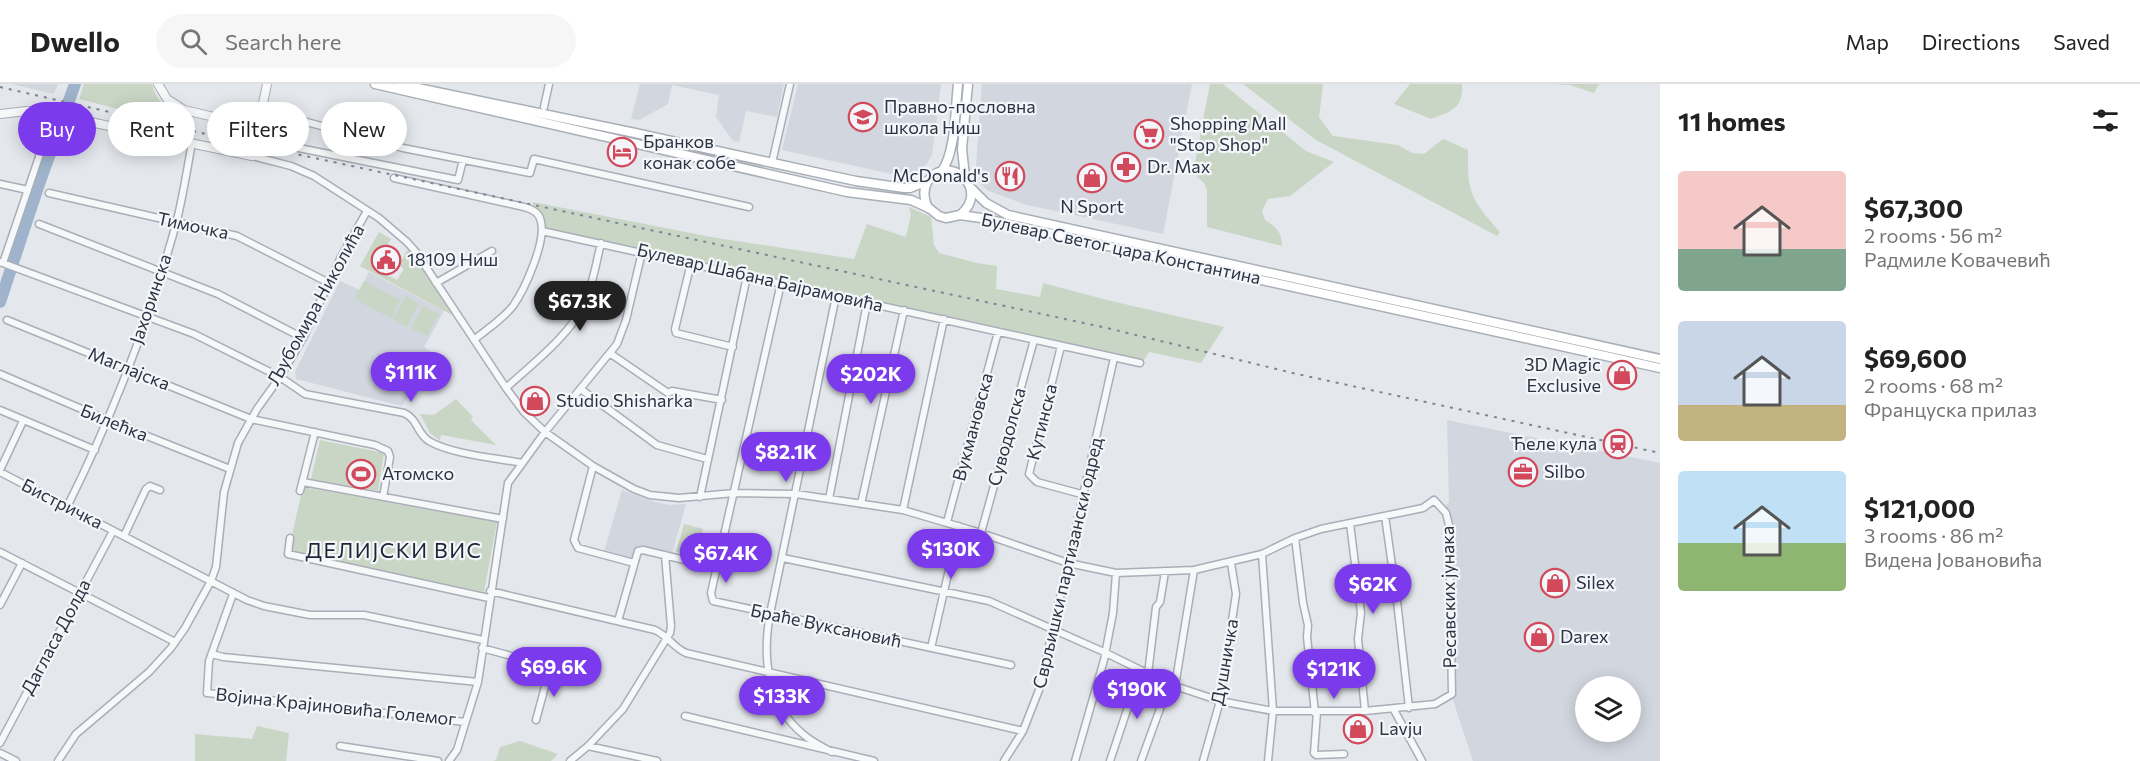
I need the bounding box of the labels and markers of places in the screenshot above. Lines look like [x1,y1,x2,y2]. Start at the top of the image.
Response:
place label: Правно-пословна школа Ниш [884,95,1036,138]
school or university icon: Правно-пословна школа Ниш [847,101,879,133]
place label: Shopping Mall "Stop Shop" [1170,112,1287,155]
supermarket icon: Shopping Mall "Stop Shop" [1133,118,1165,150]
place label: Бранков конак собе [643,130,736,173]
hotel icon: Бранков конак собе [606,136,638,168]
pharmacy icon: Dr. Max [1110,151,1142,183]
place label: Dr. Max [1147,155,1211,177]
restaurant icon: McDonald's [994,160,1026,192]
shop icon: N Sport [1076,162,1108,194]
place label: McDonald's [892,164,989,186]
place label: N Sport [1060,195,1124,217]
public building icon: 18109 Ниш [370,244,402,276]
place label: 18109 Ниш [407,248,498,270]
pin: $67.3K [531,281,629,332]
pin: $111K [369,352,453,403]
place label: 3D Magic Exclusive [1524,353,1601,396]
pin: $202K [829,354,913,405]
shop icon: 3D Magic Exclusive [1606,359,1638,391]
shop icon: Studio Shisharka [519,385,551,417]
place label: Studio Shisharka [556,389,693,411]
station icon: Ћеле кула [1602,428,1634,460]
pin: $82.1K [737,432,835,483]
place label: Ћеле кула [1511,432,1597,454]
office icon: Silbo [1507,456,1539,488]
sports icon: Атомско [345,458,377,490]
place label: Silbo [1544,460,1585,482]
place label: Атомско [382,462,454,484]
pin: $130K [909,529,993,580]
pin: $67.4K [677,533,775,584]
pin: $62K [1337,564,1409,615]
shop icon: Silex [1539,567,1571,599]
place label: Silex [1576,571,1615,593]
shop icon: Darex [1523,621,1555,653]
place label: Darex [1560,625,1609,647]
pin: $69.6K [505,647,603,698]
pin: $121K [1292,649,1376,700]
pin: $190K [1095,669,1179,720]
pin: $133K [740,676,824,727]
shop icon: Lavju [1342,713,1374,745]
place label: Lavju [1379,717,1422,739]

